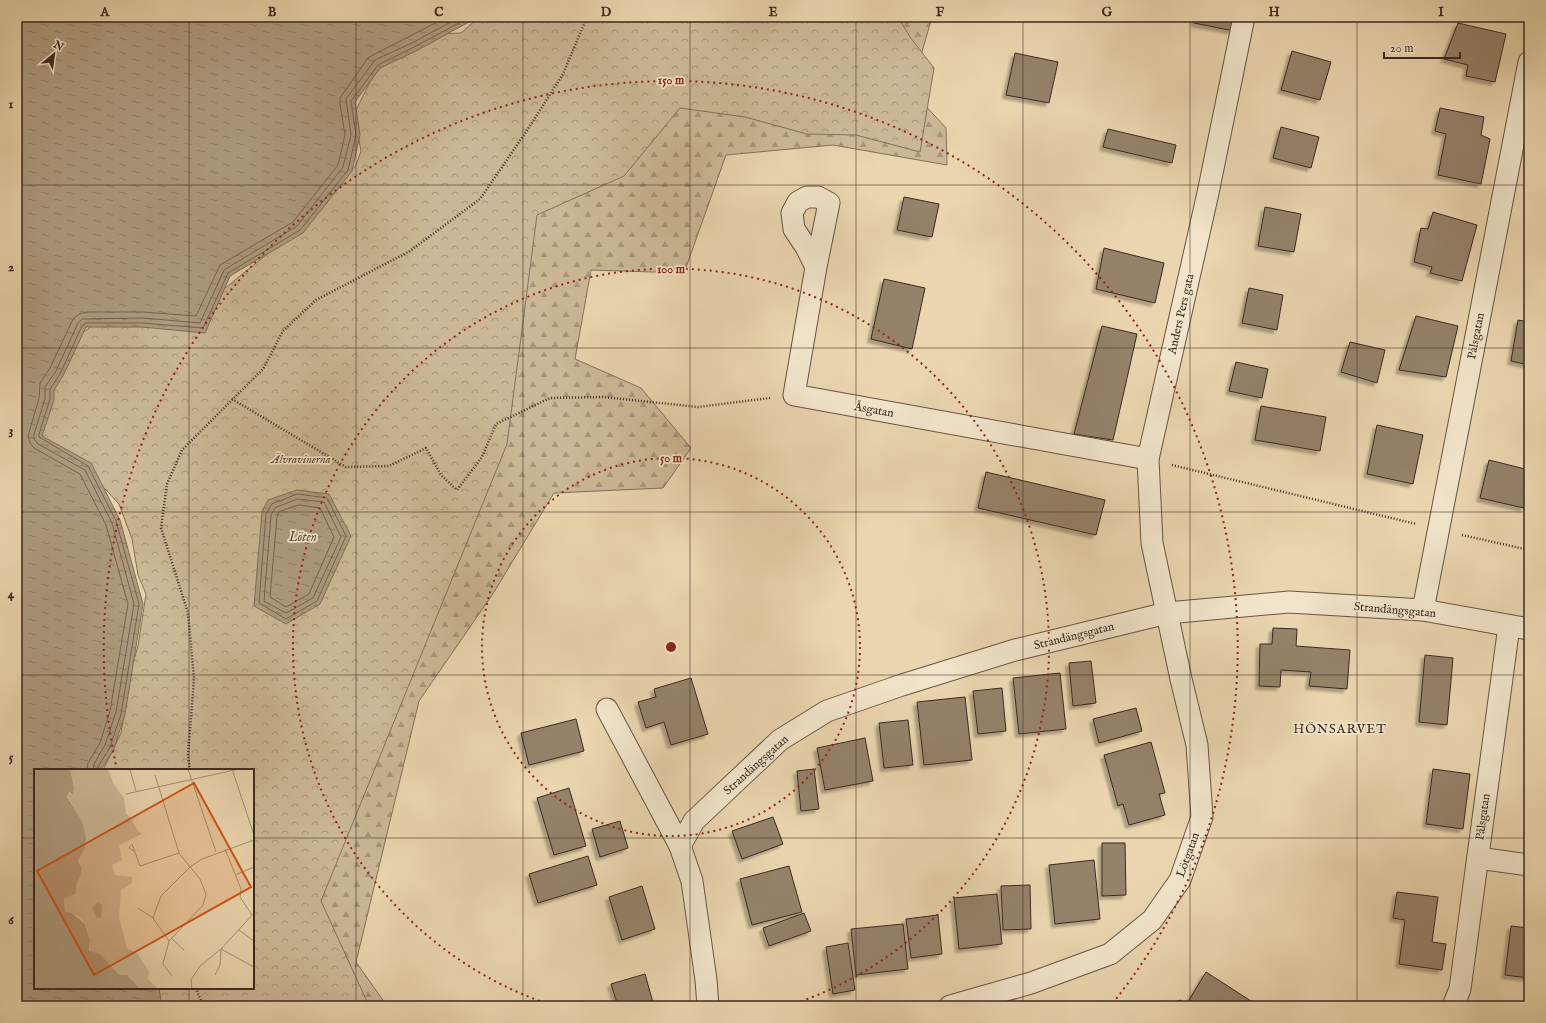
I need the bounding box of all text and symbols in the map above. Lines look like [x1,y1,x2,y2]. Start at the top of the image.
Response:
text: A [100,4,111,21]
text: B [268,4,277,21]
text: C [434,4,444,21]
text: D [601,4,612,21]
text: E [768,4,778,21]
text: F [936,4,945,21]
text: G [1102,4,1113,21]
text: H [1268,4,1280,21]
text: I [1438,4,1444,21]
north arrow [34,34,74,74]
scale bar [1384,34,1460,60]
text: N [50,37,66,55]
text: 20 m [1390,41,1413,56]
text: 150 m [658,73,685,88]
text: 1 [9,96,14,113]
text: 2 [8,259,14,276]
text: 100 m [657,262,686,277]
street label: Anders Pers gata [1164,271,1198,357]
street label: Pålsgatan [1464,311,1488,360]
street label: Åsgatan [852,398,896,421]
text: 3 [9,422,14,439]
text: 50 m [660,451,683,466]
park label: Älvravinerna [269,452,331,467]
water label: Löten [288,529,317,546]
text: 4 [8,586,15,603]
street label: Strandängsgatan [1353,599,1437,621]
street label: Strandängsgatan [1032,619,1116,653]
centre of rings [664,640,678,654]
district label: HÖNSARVET [1293,721,1387,738]
street label: Strandängsgatan [720,731,792,798]
text: 5 [9,749,14,766]
inset map [34,769,254,989]
street label: Pålsgatan [1472,792,1494,841]
street label: Lötgatan [1173,830,1203,879]
text: 6 [8,912,14,929]

